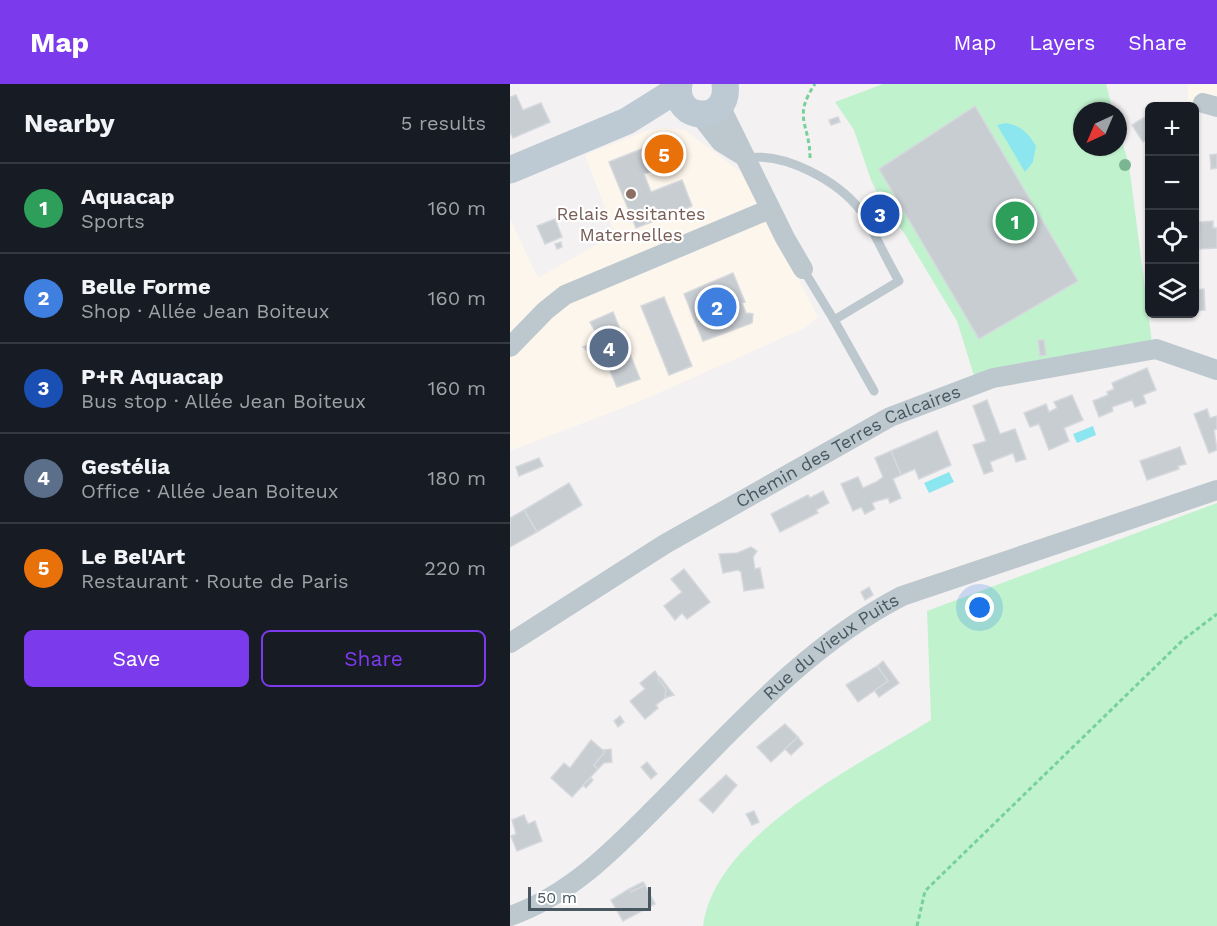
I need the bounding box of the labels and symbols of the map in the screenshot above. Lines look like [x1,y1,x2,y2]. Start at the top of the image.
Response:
north arrow [1073,102,1127,156]
pin: 5 [644,132,684,176]
marker: Relais Assitantes Maternelles [624,187,638,201]
pin: 3 [860,192,899,236]
pin: 1 [996,198,1034,244]
place label: Relais Assitantes Maternelles [556,203,706,245]
pin: 2 [698,284,736,330]
pin: 4 [590,326,628,370]
street label: Chemin des Terres Calcaires [732,380,963,512]
street label: Rue du Vieux Puits [758,589,902,704]
your location [965,593,994,622]
scale bar [528,884,651,912]

